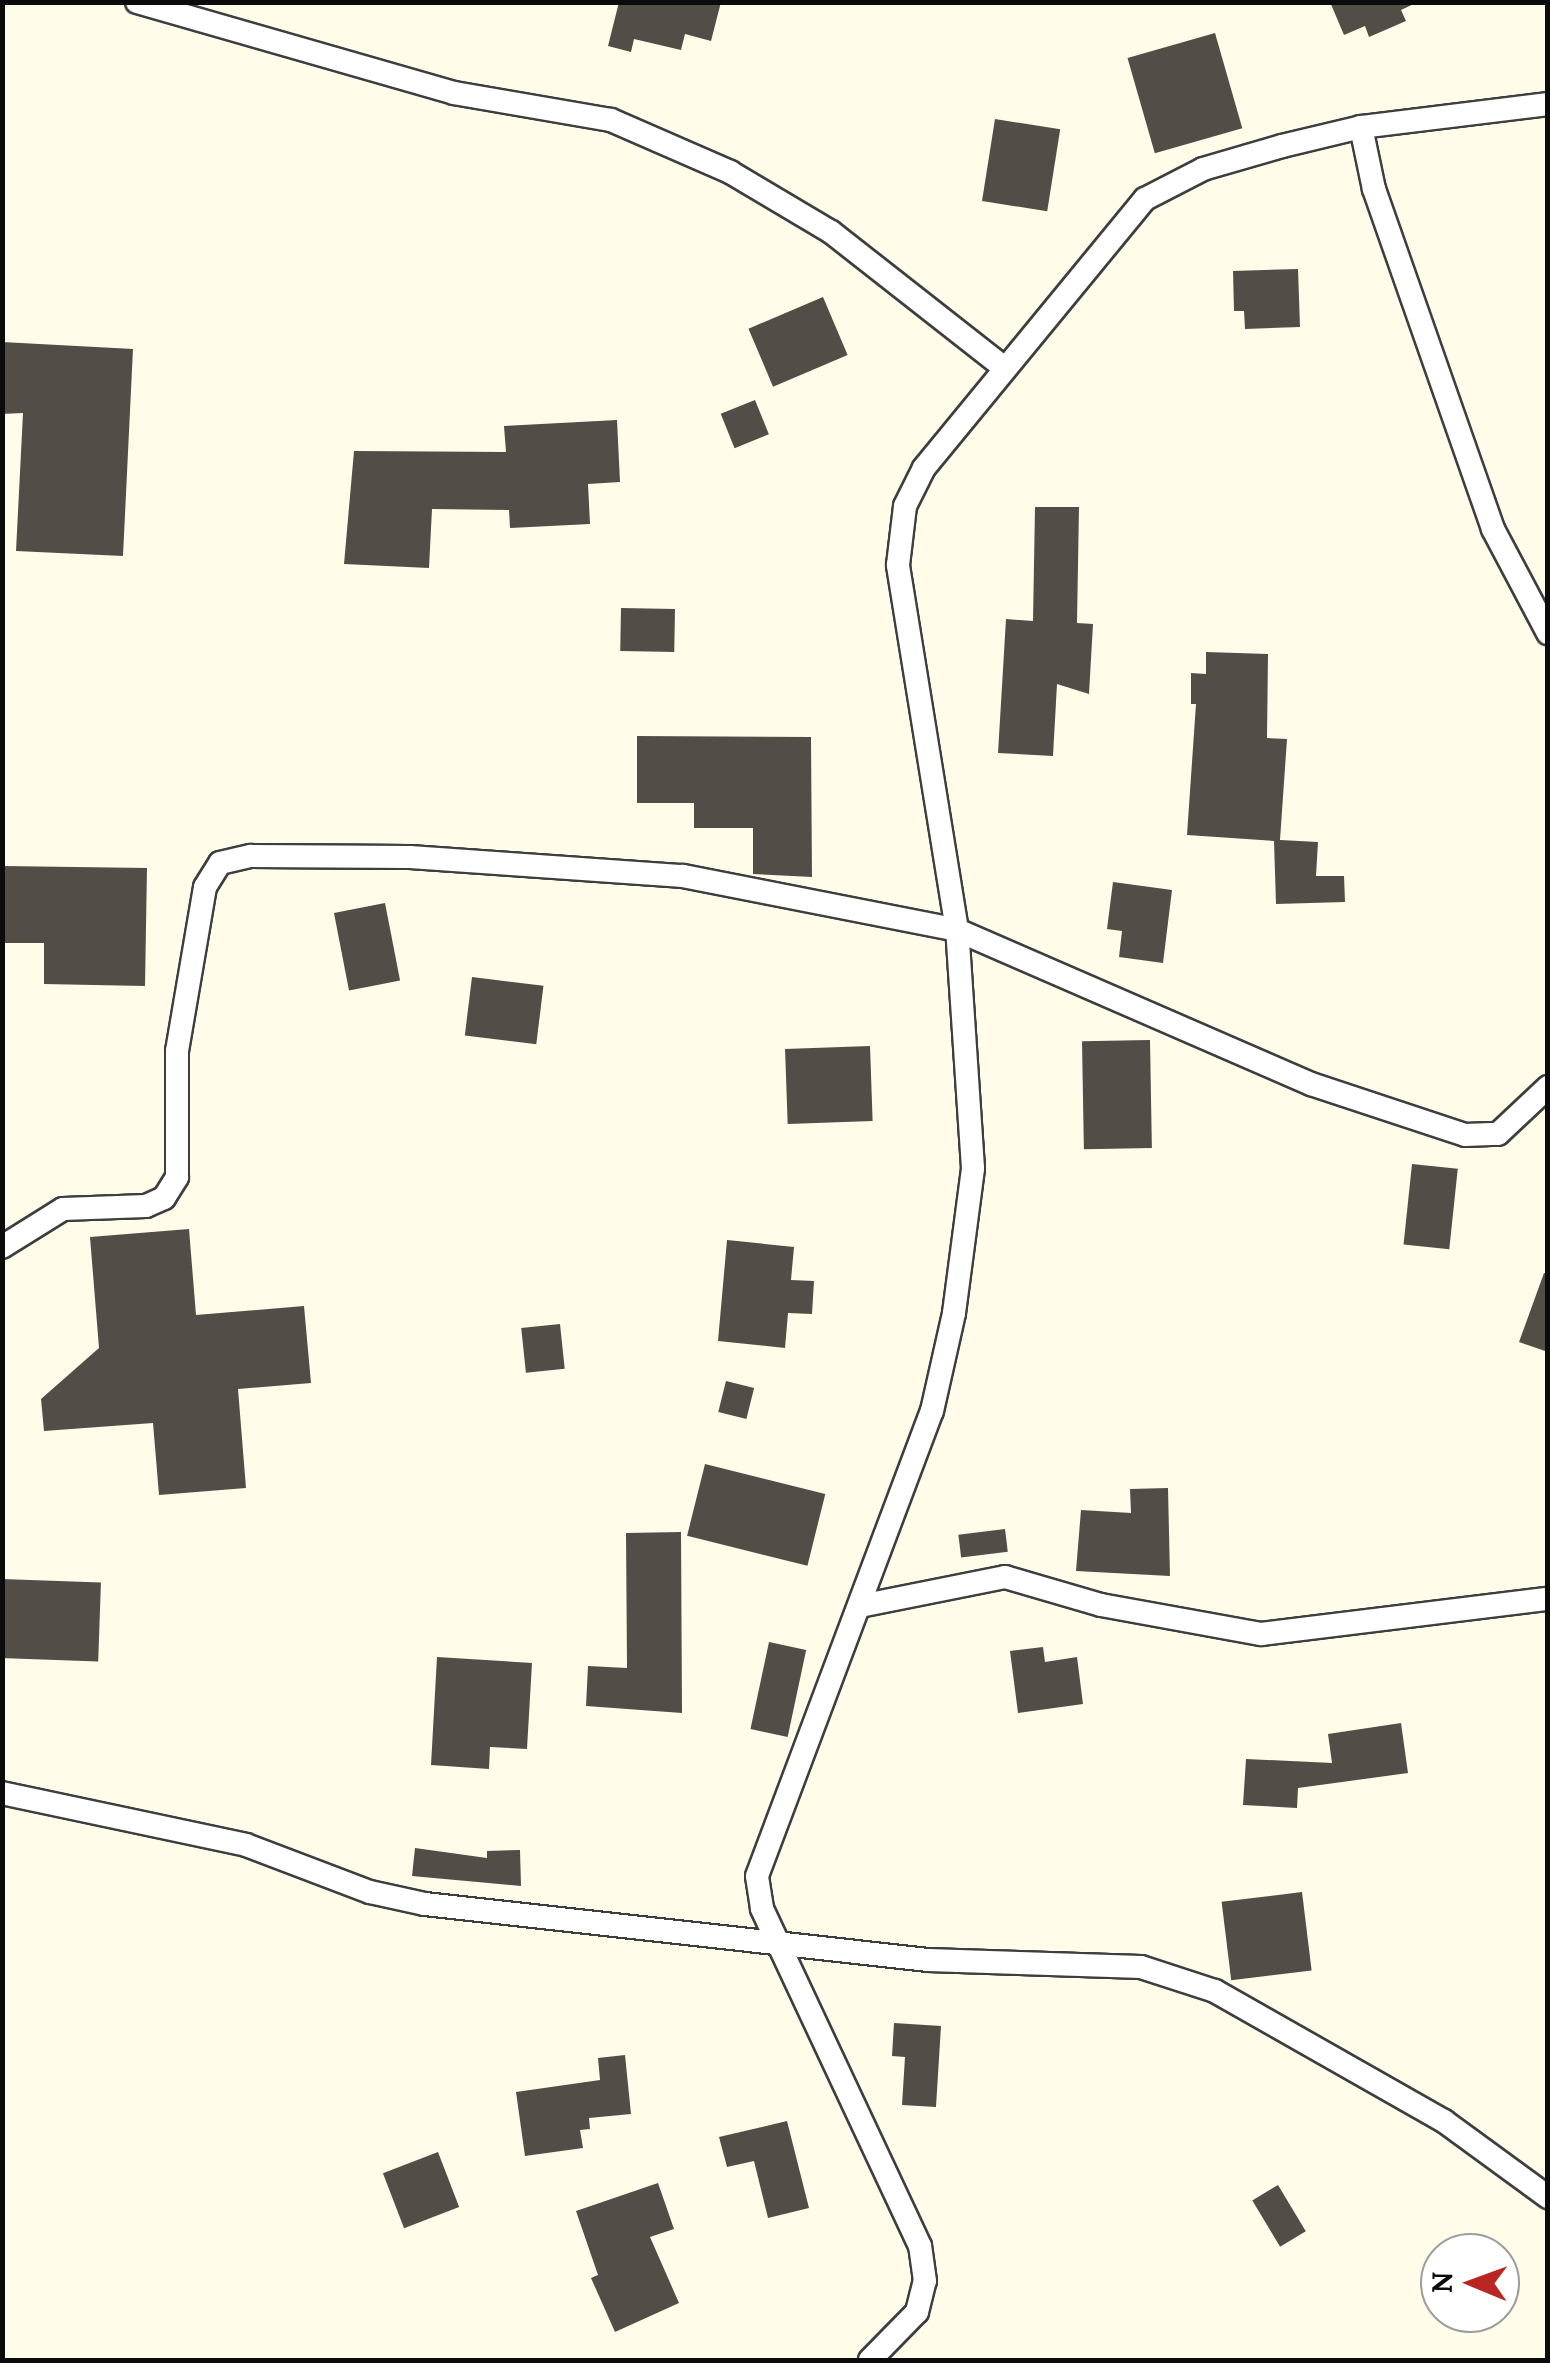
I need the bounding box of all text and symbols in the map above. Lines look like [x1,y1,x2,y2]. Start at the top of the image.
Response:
north arrow [1420,2233,1520,2333]
text: N [1424,2271,1460,2294]

